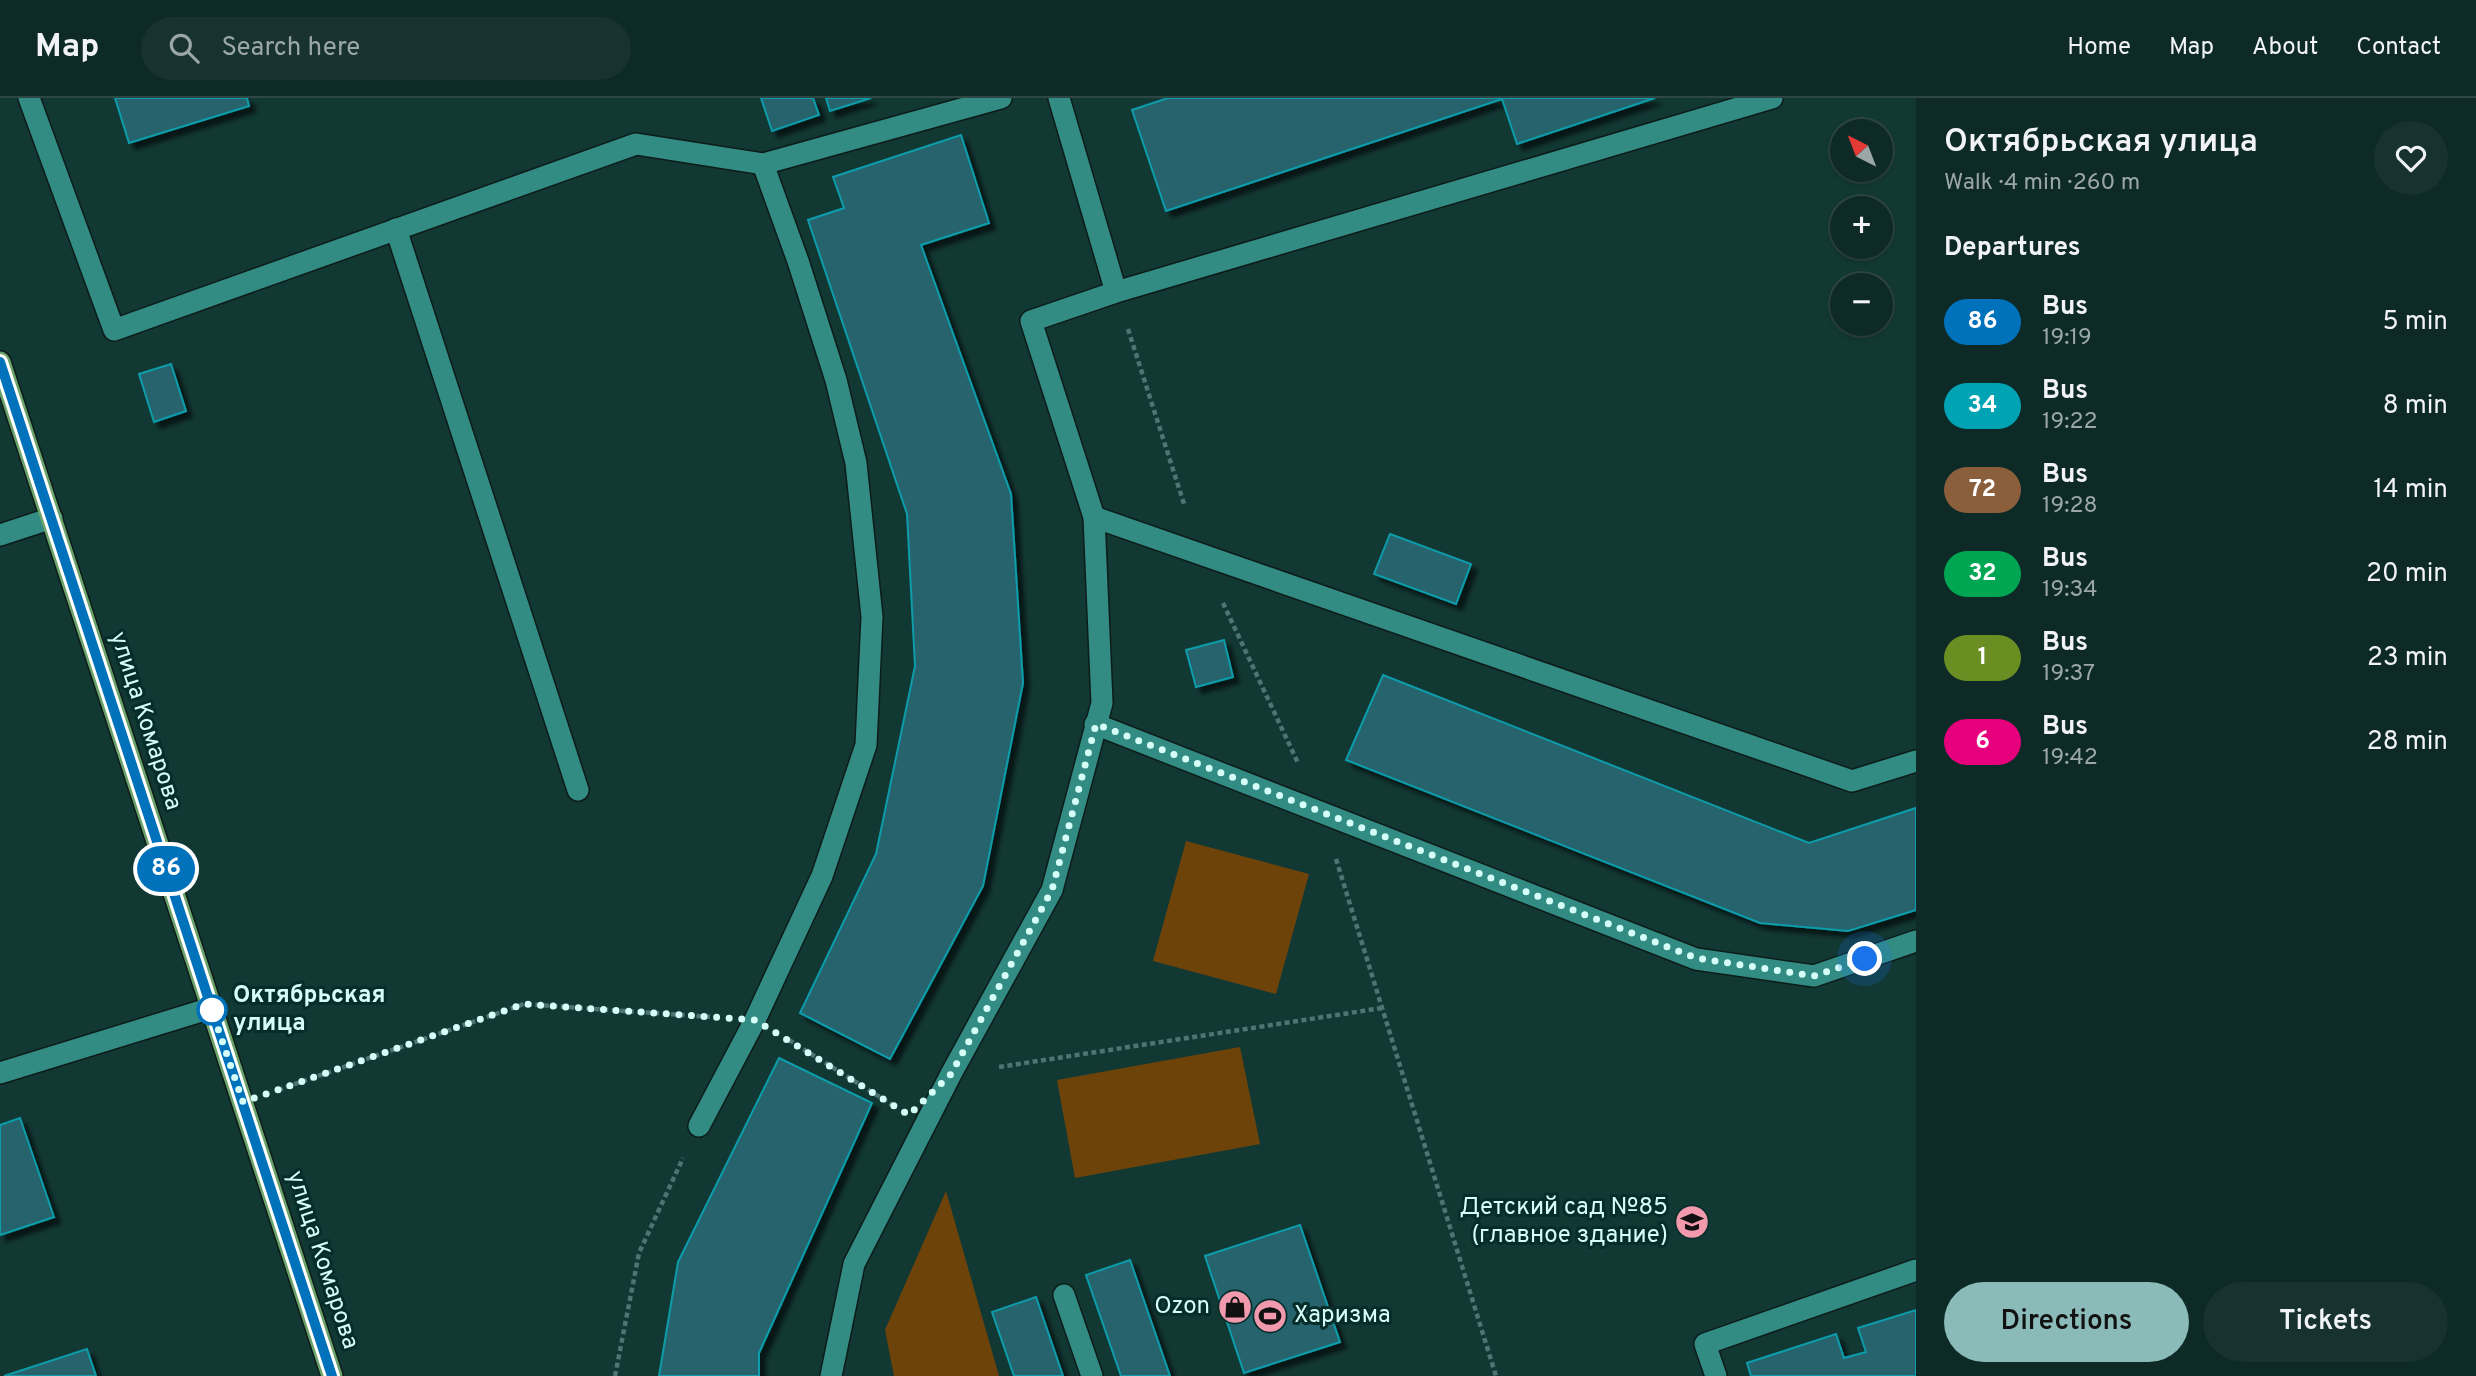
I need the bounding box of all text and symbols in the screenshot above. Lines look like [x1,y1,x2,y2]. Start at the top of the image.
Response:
search box [141,17,631,80]
text: Map [35,27,99,69]
icon: search [165,29,203,67]
text: Search here [221,32,360,65]
text: Home [2067,33,2131,63]
text: Map [2169,33,2214,63]
text: About [2252,33,2318,63]
text: Contact [2356,33,2441,63]
north arrow [1830,119,1894,182]
map controls [1830,119,1893,336]
button: heart [2374,121,2448,195]
text: Октябрьская улица [1944,122,2258,164]
text: Walk · 4 min · 260 m [1944,169,2140,198]
button: + [1830,196,1893,259]
text: Departures [1944,232,2081,265]
button: − [1830,273,1893,336]
text: Bus [2042,291,2088,324]
text: 5 min [2382,306,2448,339]
text: 86 [1968,307,1997,337]
text: 19:19 [2042,324,2092,353]
text: Bus [2042,375,2088,408]
text: 8 min [2383,390,2448,423]
text: 34 [1968,391,1997,421]
text: 19:22 [2042,408,2098,437]
text: Bus [2042,459,2088,492]
text: 14 min [2373,474,2448,507]
text: 72 [1969,475,1996,505]
text: 19:28 [2042,492,2098,521]
text: Bus [2042,543,2088,576]
text: 20 min [2366,558,2448,591]
text: 32 [1968,559,1997,589]
text: 19:34 [2042,576,2098,605]
text: Bus [2042,627,2088,660]
street label: улица Комарова [102,628,188,814]
text: 23 min [2367,642,2448,675]
text: 1 [1978,643,1987,673]
text: 19:37 [2042,660,2095,689]
text: Bus [2042,711,2088,744]
text: 28 min [2367,726,2448,759]
text: 6 [1975,727,1990,757]
text: 19:42 [2042,744,2098,773]
line badge: 86 [134,846,198,892]
text: 86 [151,854,181,884]
your location [1847,941,1882,976]
place label: Октябрьская улица [233,981,386,1039]
marker: Октябрьская улица [197,995,227,1025]
street label: улица Комарова [279,1167,365,1353]
place label: Детский сад №85 (главное здание) [1459,1193,1668,1251]
school or university icon: Детский сад №85 (главное здание) [1673,1203,1711,1241]
button: Directions [1944,1282,2189,1362]
button: Tickets [2203,1282,2448,1362]
shop icon: Ozon [1216,1288,1254,1326]
place label: Ozon [1154,1292,1210,1322]
sports icon: Харизма [1251,1297,1289,1335]
place label: Харизма [1294,1301,1391,1331]

